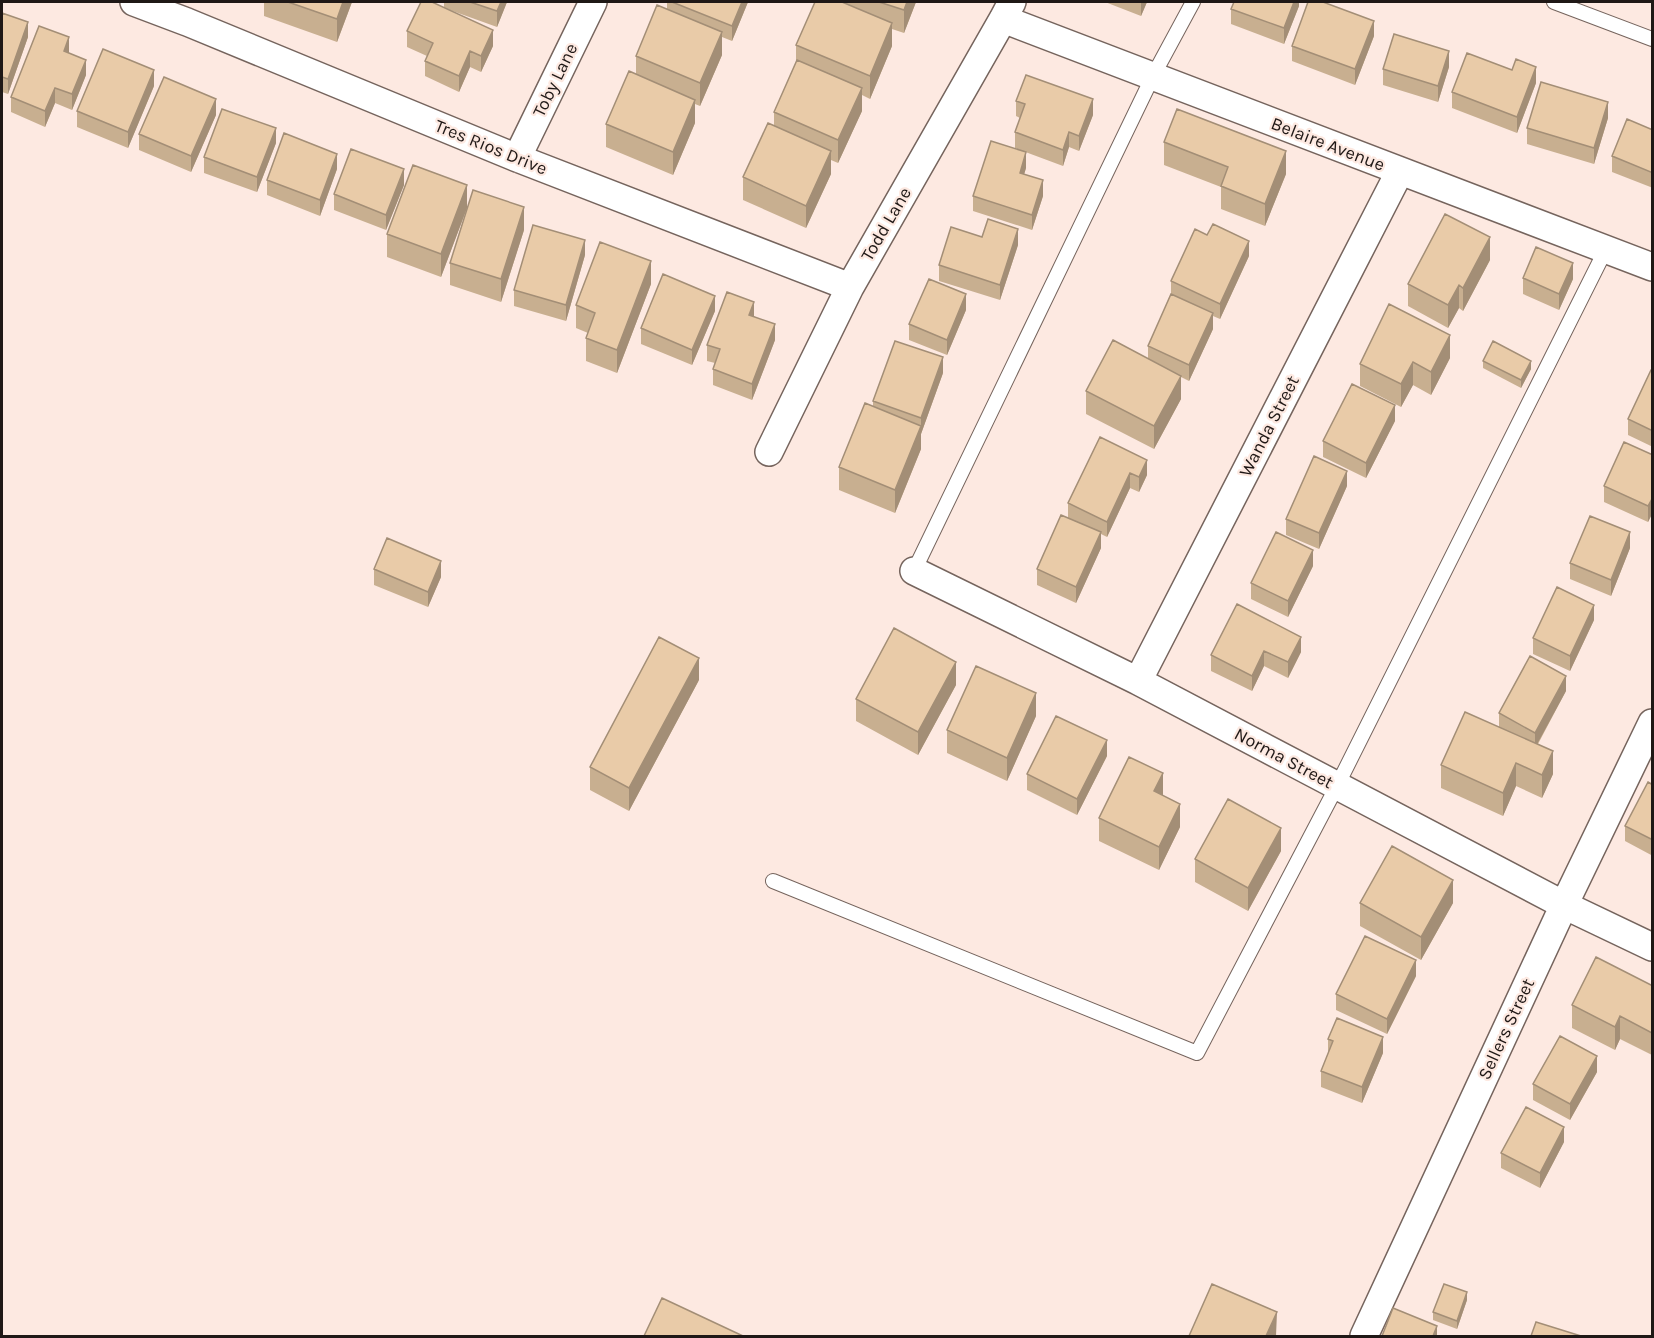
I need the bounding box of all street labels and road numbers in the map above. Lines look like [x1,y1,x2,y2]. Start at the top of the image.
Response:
street label: Toby Lane [528,40,582,120]
street label: Belaire Avenue [1268,112,1388,176]
street label: Tres Rios Drive [432,114,550,180]
street label: Todd Lane [856,183,916,265]
street label: Wanda Street [1234,372,1304,480]
street label: Norma Street [1231,723,1338,793]
street label: Sellers Street [1473,975,1539,1083]

